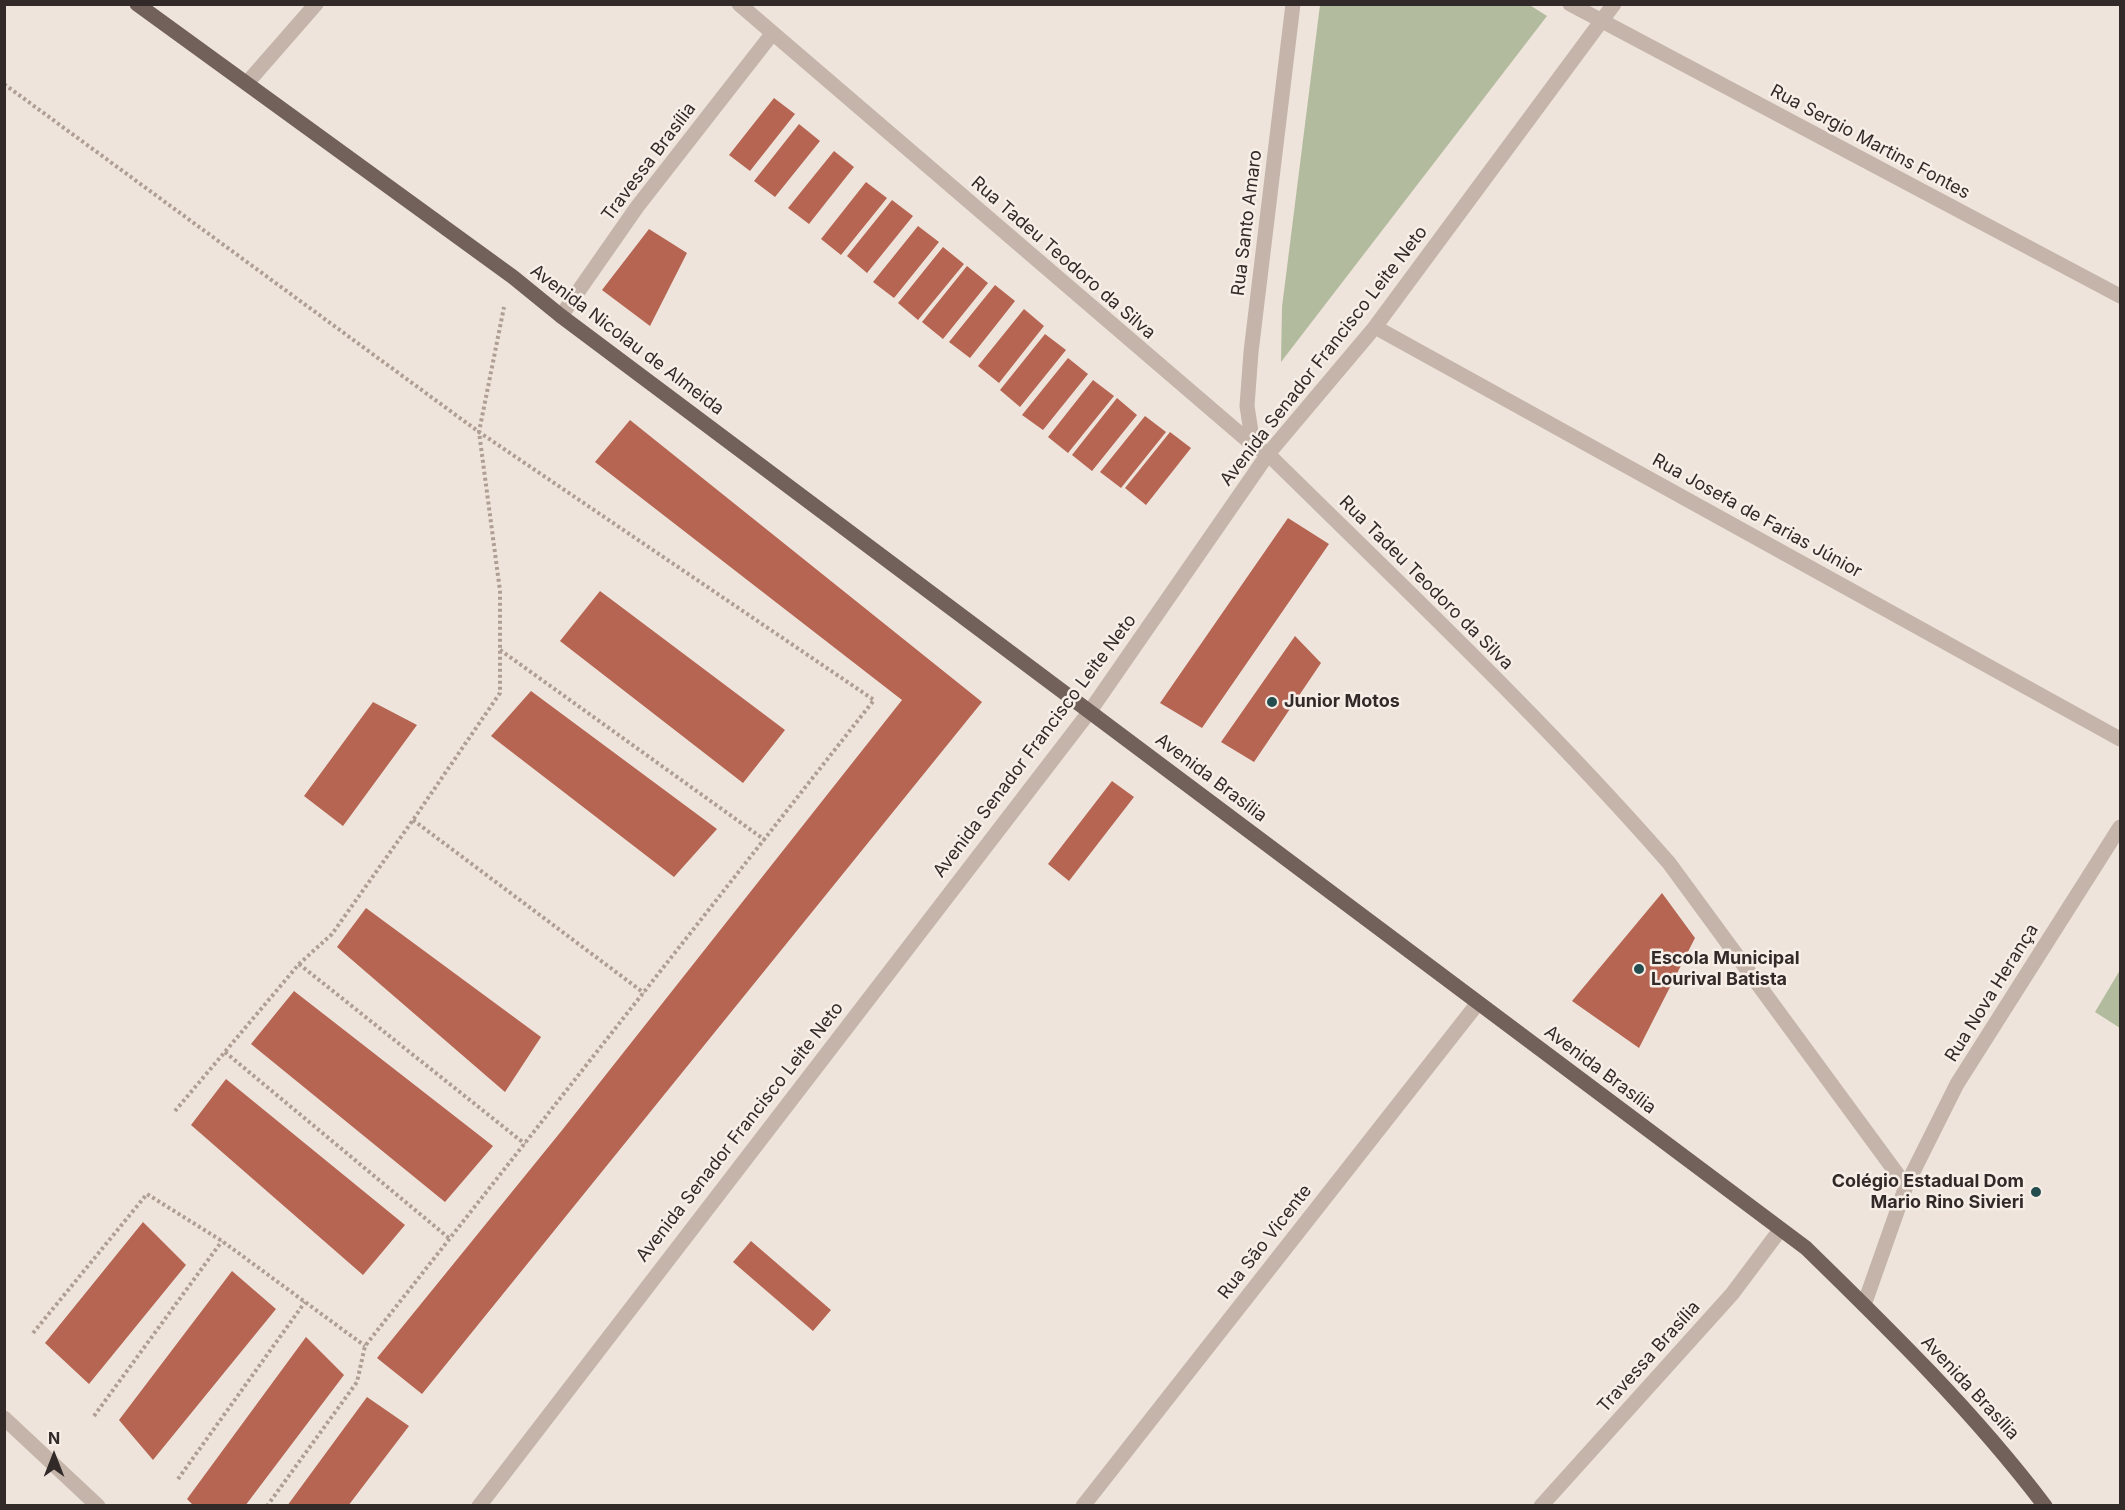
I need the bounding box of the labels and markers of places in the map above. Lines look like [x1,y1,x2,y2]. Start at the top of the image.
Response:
place label: Junior Motos [1284,691,1400,713]
marker: Junior Motos [1265,695,1279,709]
place label: Escola Municipal Lourival Batista [1651,948,1800,990]
marker: Escola Municipal Lourival Batista [1632,962,1646,976]
place label: Colégio Estadual Dom Mario Rino Sivieri [1832,1171,2024,1214]
marker: Colégio Estadual Dom Mario Rino Sivieri [2029,1185,2043,1199]

